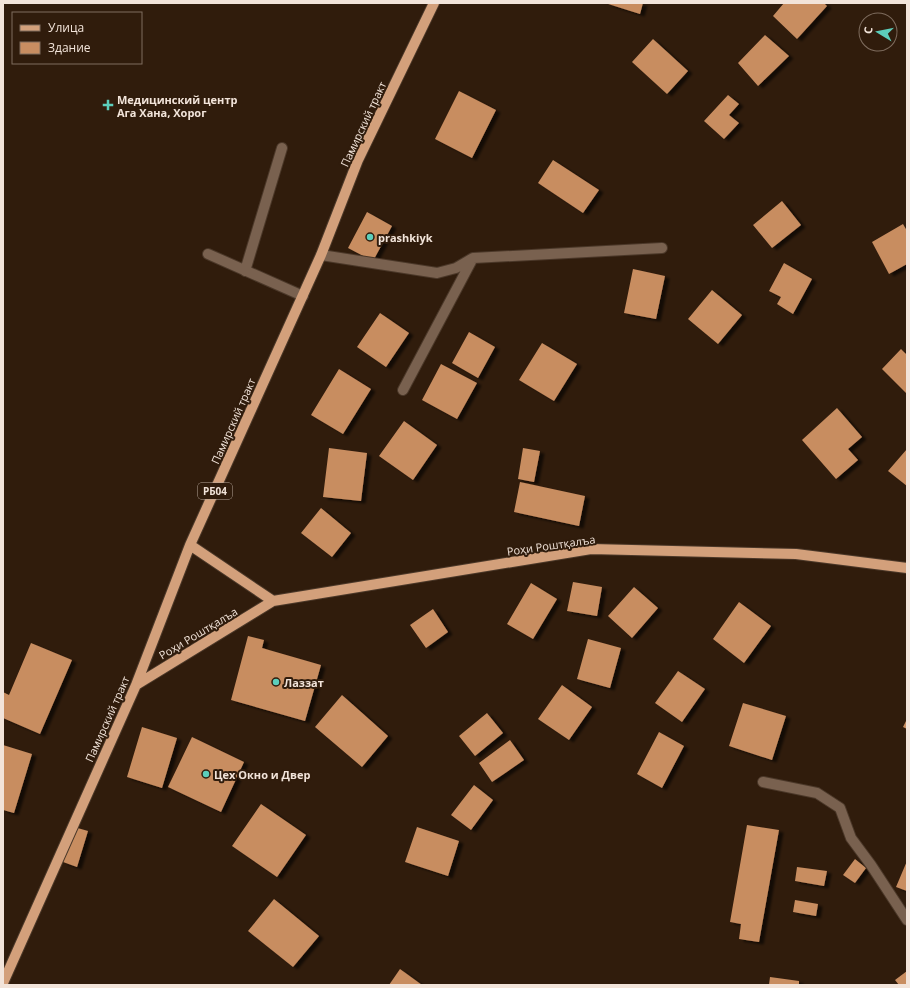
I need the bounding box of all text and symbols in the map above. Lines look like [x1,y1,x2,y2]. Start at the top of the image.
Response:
legend [12,12,142,64]
north arrow [858,12,898,52]
text: Улица [48,19,84,36]
text: С [860,25,876,35]
text: Здание [48,39,91,56]
street label: Памирский тракт [337,79,389,169]
place label: Медицинский центр Ага Хана, Хорог [117,92,237,120]
marker: Медицинский центр Ага Хана, Хорог [102,99,114,111]
place label: prashkiyk [378,230,433,245]
marker: prashkiyk [365,232,375,242]
street label: Памирский тракт [207,376,259,466]
road number: РБ04 [198,483,232,499]
street label: Роҳи Роштқалъа [506,531,596,559]
street label: Роҳи Роштқалъа [156,604,240,662]
street label: Памирский тракт [81,674,133,764]
place label: Лаззат [284,675,324,690]
marker: Лаззат [271,677,281,687]
place label: Цех Окно и Двер [214,767,310,782]
marker: Цех Окно и Двер [201,769,211,779]

